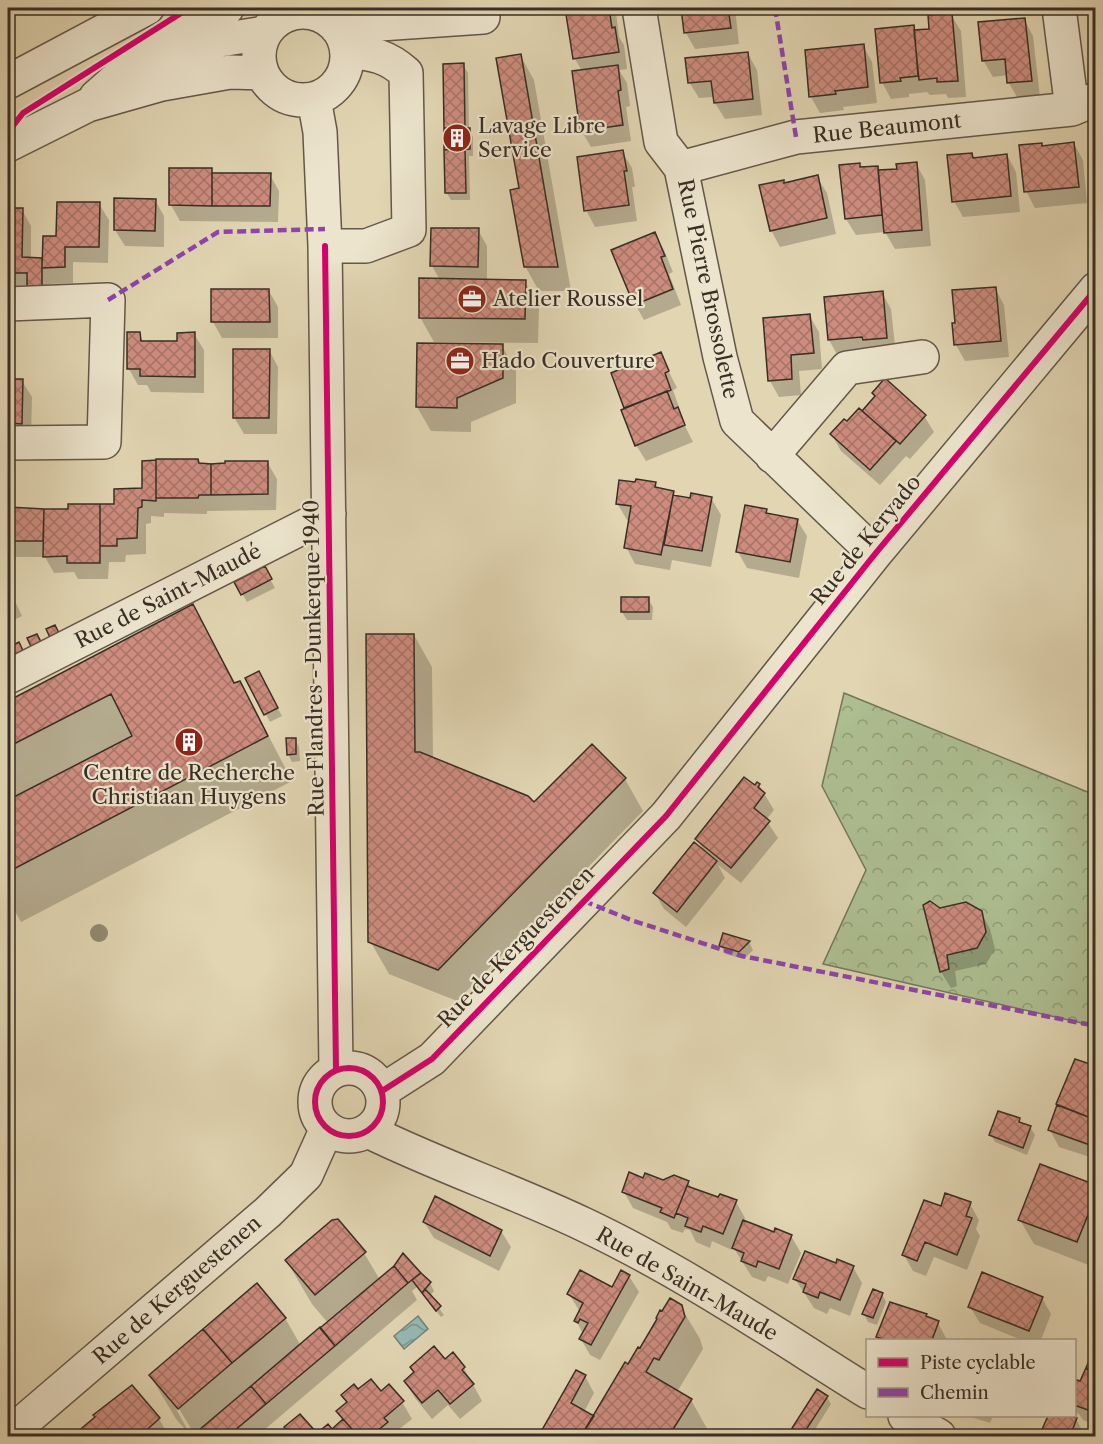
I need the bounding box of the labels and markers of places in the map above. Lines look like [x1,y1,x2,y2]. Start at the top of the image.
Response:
place label: Lavage Libre Service [478,113,606,162]
building icon: Lavage Libre Service [441,122,473,154]
office icon: Atelier Roussel [456,283,488,315]
place label: Atelier Roussel [492,286,643,311]
office icon: Hado Couverture [444,345,476,377]
place label: Hado Couverture [481,348,655,373]
building icon: Centre de Recherche Christiaan Huygens [173,726,205,758]
place label: Centre de Recherche Christiaan Huygens [83,760,295,809]

